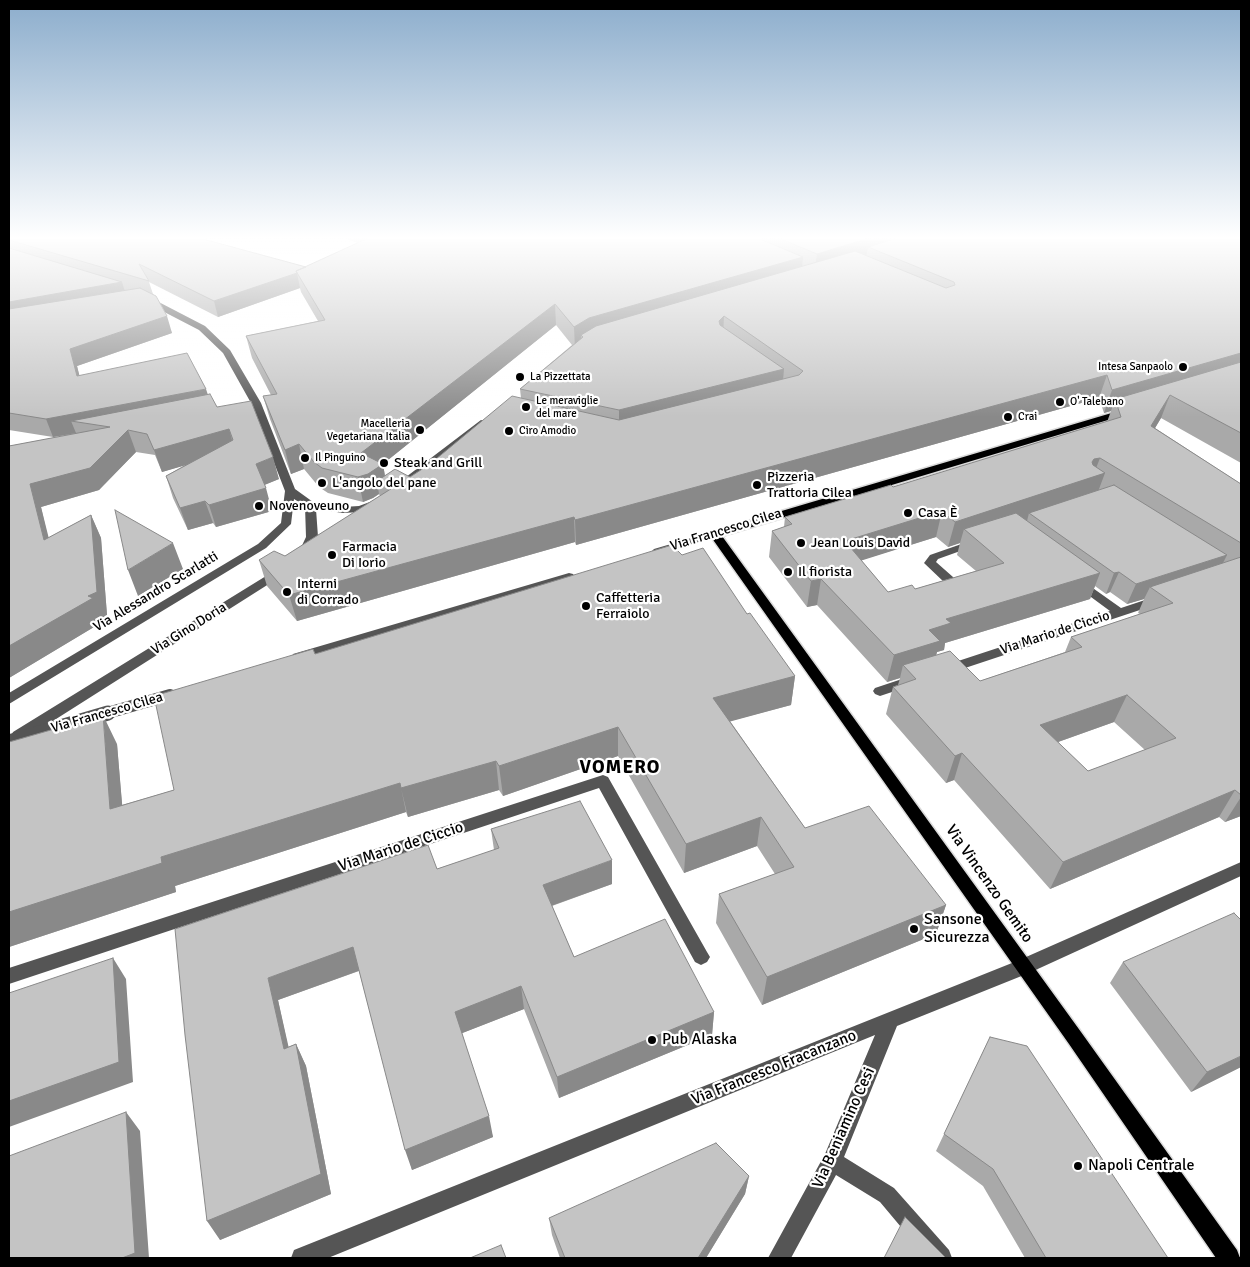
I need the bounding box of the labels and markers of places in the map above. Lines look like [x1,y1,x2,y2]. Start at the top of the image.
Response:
place label: Intesa Sanpaolo [1098,360,1173,374]
marker: Intesa Sanpaolo [1177,361,1189,373]
place label: La Pizzettata [530,370,591,384]
marker: La Pizzettata [514,371,526,383]
place label: Le meraviglie del mare [536,394,598,420]
place label: O' Talebano [1070,395,1124,409]
marker: O' Talebano [1054,396,1066,408]
marker: Le meraviglie del mare [520,401,532,413]
place label: Crai [1018,410,1037,424]
marker: Crai [1002,411,1014,423]
place label: Macelleria Vegetariana Italia [327,417,410,443]
marker: Macelleria Vegetariana Italia [414,424,426,436]
place label: Ciro Amodio [519,424,576,438]
marker: Ciro Amodio [503,425,515,437]
place label: Il Pinguino [315,451,366,465]
marker: Il Pinguino [299,452,311,464]
place label: Steak and Grill [394,455,482,471]
marker: Steak and Grill [378,457,390,469]
place label: Pizzeria Trattoria Cilea [767,469,852,502]
place label: L'angolo del pane [332,475,437,491]
marker: L'angolo del pane [316,477,328,489]
marker: Pizzeria Trattoria Cilea [751,479,763,491]
place label: Novenoveuno [269,498,349,514]
marker: Novenoveuno [253,500,265,512]
place label: Casa È [918,505,958,521]
marker: Casa È [902,507,914,519]
place label: Jean Louis David [811,535,910,551]
marker: Jean Louis David [795,537,807,549]
place label: Farmacia Di Iorio [342,539,397,572]
marker: Farmacia Di Iorio [326,549,338,561]
place label: Il fiorista [798,564,852,580]
marker: Il fiorista [782,566,794,578]
place label: Interni di Corrado [297,576,359,608]
marker: Interni di Corrado [281,586,293,598]
place label: Caffetteria Ferraiolo [596,590,660,622]
marker: Caffetteria Ferraiolo [580,600,592,612]
place label: Sansone Sicurezza [924,910,990,948]
marker: Sansone Sicurezza [908,923,920,935]
place label: Pub Alaska [662,1030,737,1050]
marker: Pub Alaska [646,1034,658,1046]
place label: Napoli Centrale [1088,1156,1195,1176]
marker: Napoli Centrale [1072,1160,1084,1172]

